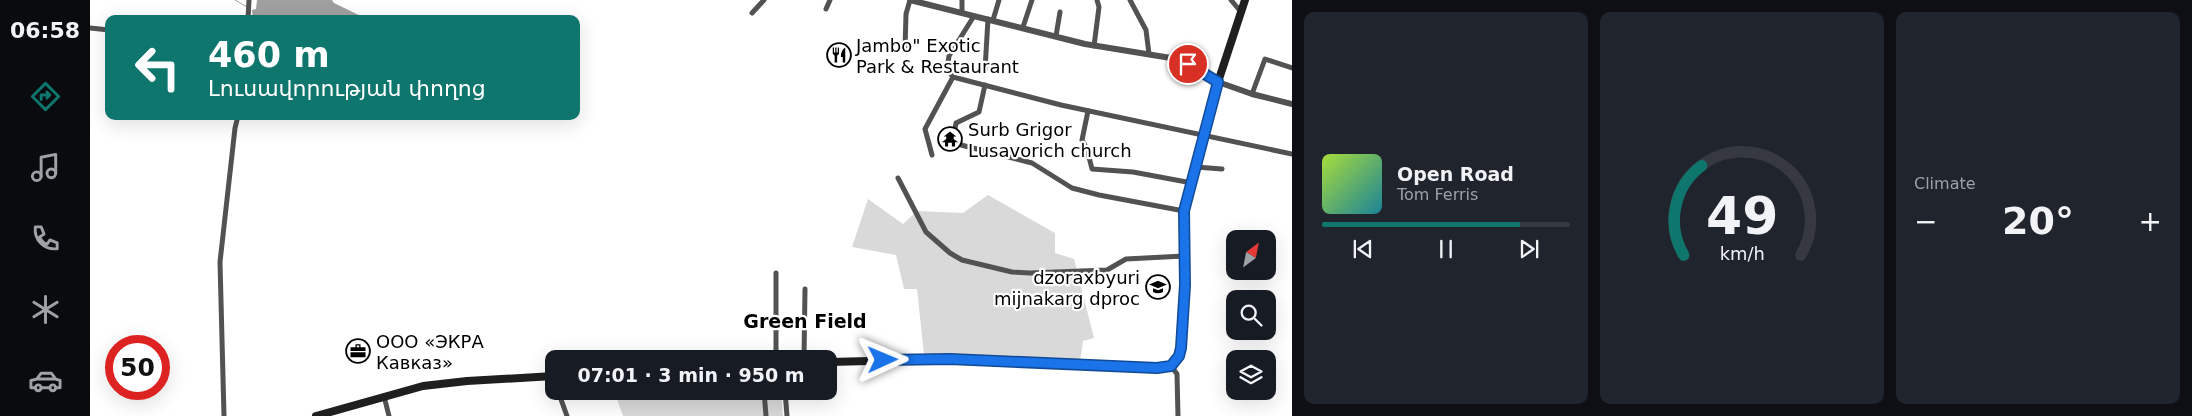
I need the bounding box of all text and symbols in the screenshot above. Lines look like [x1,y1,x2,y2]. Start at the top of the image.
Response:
text: 06:58 [10,18,80,43]
icon: left [125,35,190,100]
text: 460 m [208,35,330,75]
place label: Jambo" Exotic Park & Restaurant [855,35,1019,77]
restaurant icon: Jambo" Exotic Park & Restaurant [826,42,852,68]
pin [1167,43,1209,85]
icon: arrive [1174,50,1202,78]
text: Լուսավորության փողոց [208,76,486,101]
icon: directions [28,79,63,114]
place label: Surb Grigor Lusavorich church [968,119,1132,161]
temple icon: Surb Grigor Lusavorich church [937,126,963,152]
icon: music [28,150,63,185]
text: Open Road [1397,163,1514,185]
text: Climate [1914,174,1976,193]
text: Tom Ferris [1397,185,1478,204]
text: 49 [1706,186,1778,246]
text: 20° [2002,199,2074,243]
text: − [1914,205,1937,238]
text: + [2139,205,2162,238]
icon: phone [28,221,63,256]
north arrow [1226,230,1276,280]
map controls [1226,230,1276,400]
icon: previous [1349,235,1377,263]
icon: pause [1432,235,1460,263]
icon: next [1515,235,1543,263]
text: km/h [1719,243,1765,264]
place label: dzoraxbyuri mijnakarg dproc [994,267,1140,309]
school or university icon: dzoraxbyuri mijnakarg dproc [1145,274,1171,300]
button: search [1226,290,1276,340]
icon: climate [28,292,63,327]
district label: Green Field [743,310,867,332]
place label: ООО «ЭКРА Кавказ» [376,331,484,373]
position arrow [856,333,908,385]
speed limit sign: 50 [105,335,170,400]
office icon: ООО «ЭКРА Кавказ» [345,338,371,364]
button: layers [1226,350,1276,400]
icon: car [28,363,63,398]
text: 07:01 · 3 min · 950 m [577,364,805,386]

